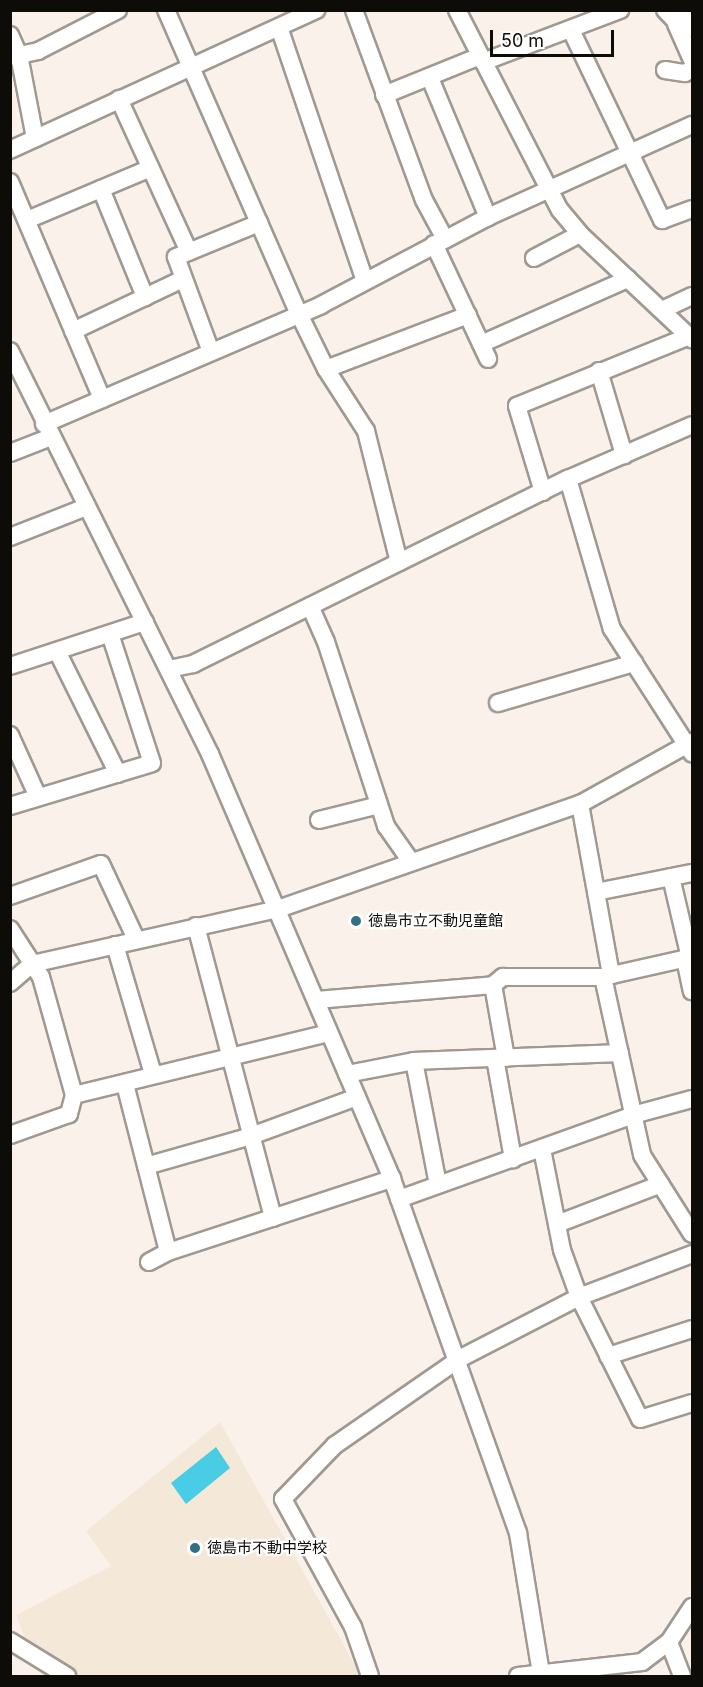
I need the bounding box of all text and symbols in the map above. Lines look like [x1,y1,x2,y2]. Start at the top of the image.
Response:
scale bar [493,18,618,56]
text: 50 m [501,30,544,51]
place label: 徳島市立不動児童館 [368,912,503,930]
marker: 徳島市立不動児童館 [349,914,363,928]
place label: 徳島市不動中学校 [207,1539,327,1557]
marker: 徳島市不動中学校 [188,1541,202,1555]

